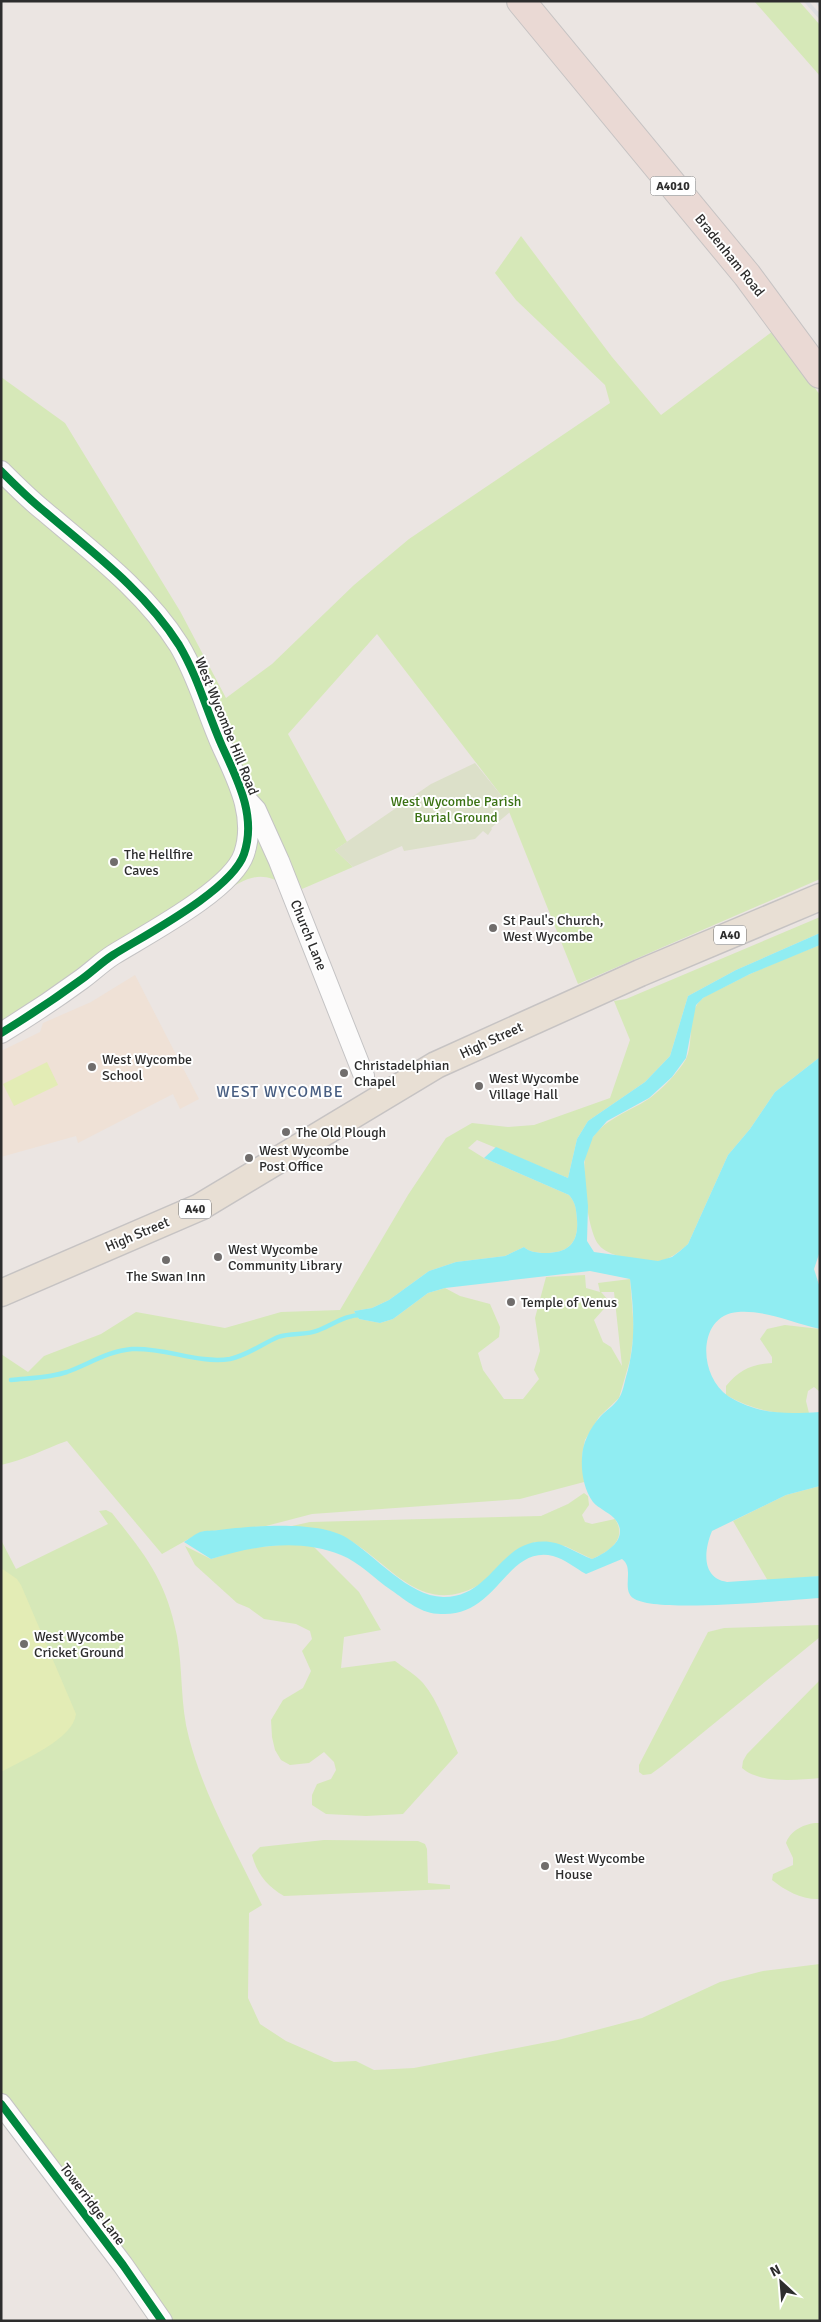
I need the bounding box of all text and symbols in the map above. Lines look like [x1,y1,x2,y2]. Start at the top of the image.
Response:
road number: A4010 [650,177,696,196]
street label: Bradenham Road [691,211,768,300]
street label: West Wycombe Hill Road [191,655,262,798]
park label: West Wycombe Parish Burial Ground [391,793,521,826]
place label: The Hellfire Caves [124,846,193,879]
marker: The Hellfire Caves [108,856,120,868]
street label: Church Lane [287,897,330,973]
place label: St Paul's Church, West Wycombe [503,912,604,945]
marker: St Paul's Church, West Wycombe [487,922,499,934]
road number: A40 [714,926,746,944]
street label: High Street [457,1018,526,1062]
place label: West Wycombe School [102,1051,192,1084]
place label: Christadelphian Chapel [354,1057,449,1090]
marker: West Wycombe School [86,1061,98,1073]
marker: Christadelphian Chapel [338,1067,350,1079]
place label: West Wycombe Village Hall [489,1070,579,1103]
marker: West Wycombe Village Hall [473,1080,485,1092]
district label: WEST WYCOMBE [216,1082,344,1102]
place label: The Old Plough [296,1124,386,1141]
marker: The Old Plough [280,1126,292,1138]
place label: West Wycombe Post Office [259,1142,349,1175]
marker: West Wycombe Post Office [243,1152,255,1164]
road number: A40 [179,1200,211,1218]
street label: High Street [103,1213,172,1256]
place label: West Wycombe Community Library [228,1241,342,1274]
marker: West Wycombe Community Library [212,1251,224,1263]
marker: The Swan Inn [160,1254,172,1266]
place label: The Swan Inn [126,1268,206,1285]
place label: Temple of Venus [521,1294,617,1311]
marker: Temple of Venus [505,1296,517,1308]
place label: West Wycombe Cricket Ground [34,1628,124,1661]
marker: West Wycombe Cricket Ground [18,1638,30,1650]
place label: West Wycombe House [555,1850,645,1883]
marker: West Wycombe House [539,1860,551,1872]
street label: Towerridge Lane [56,2160,129,2249]
north arrow [756,2257,806,2307]
text: N [767,2261,784,2281]

